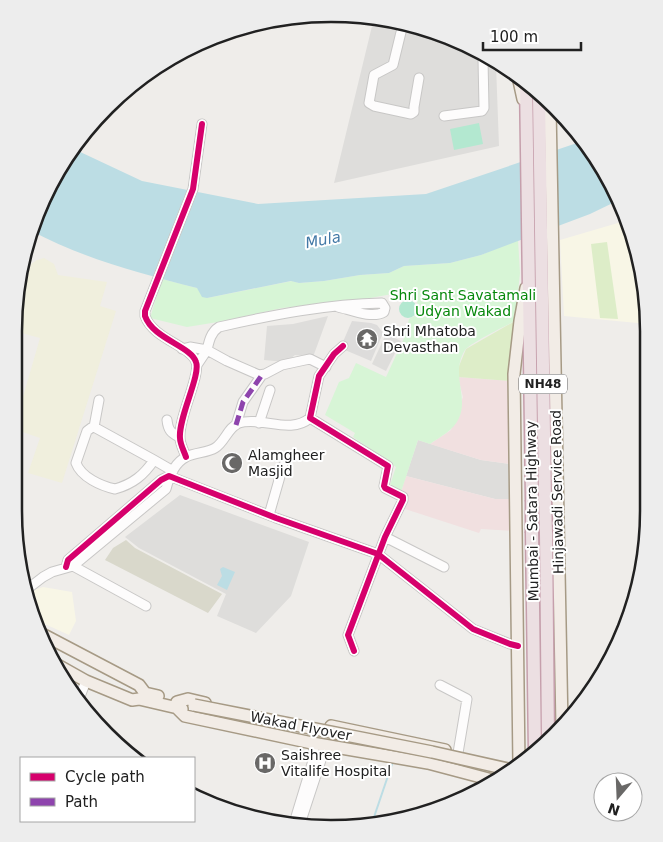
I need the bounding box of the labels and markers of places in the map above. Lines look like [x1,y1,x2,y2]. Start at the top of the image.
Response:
place label: Shri Mhatoba Devasthan [383,323,476,355]
temple icon: Shri Mhatoba Devasthan [355,327,379,351]
place label: Alamgheer Masjid [248,447,325,479]
mosque icon: Alamgheer Masjid [220,451,244,475]
place label: Saishree Vitalife Hospital [281,747,391,779]
hospital icon: Saishree Vitalife Hospital [253,751,277,775]

